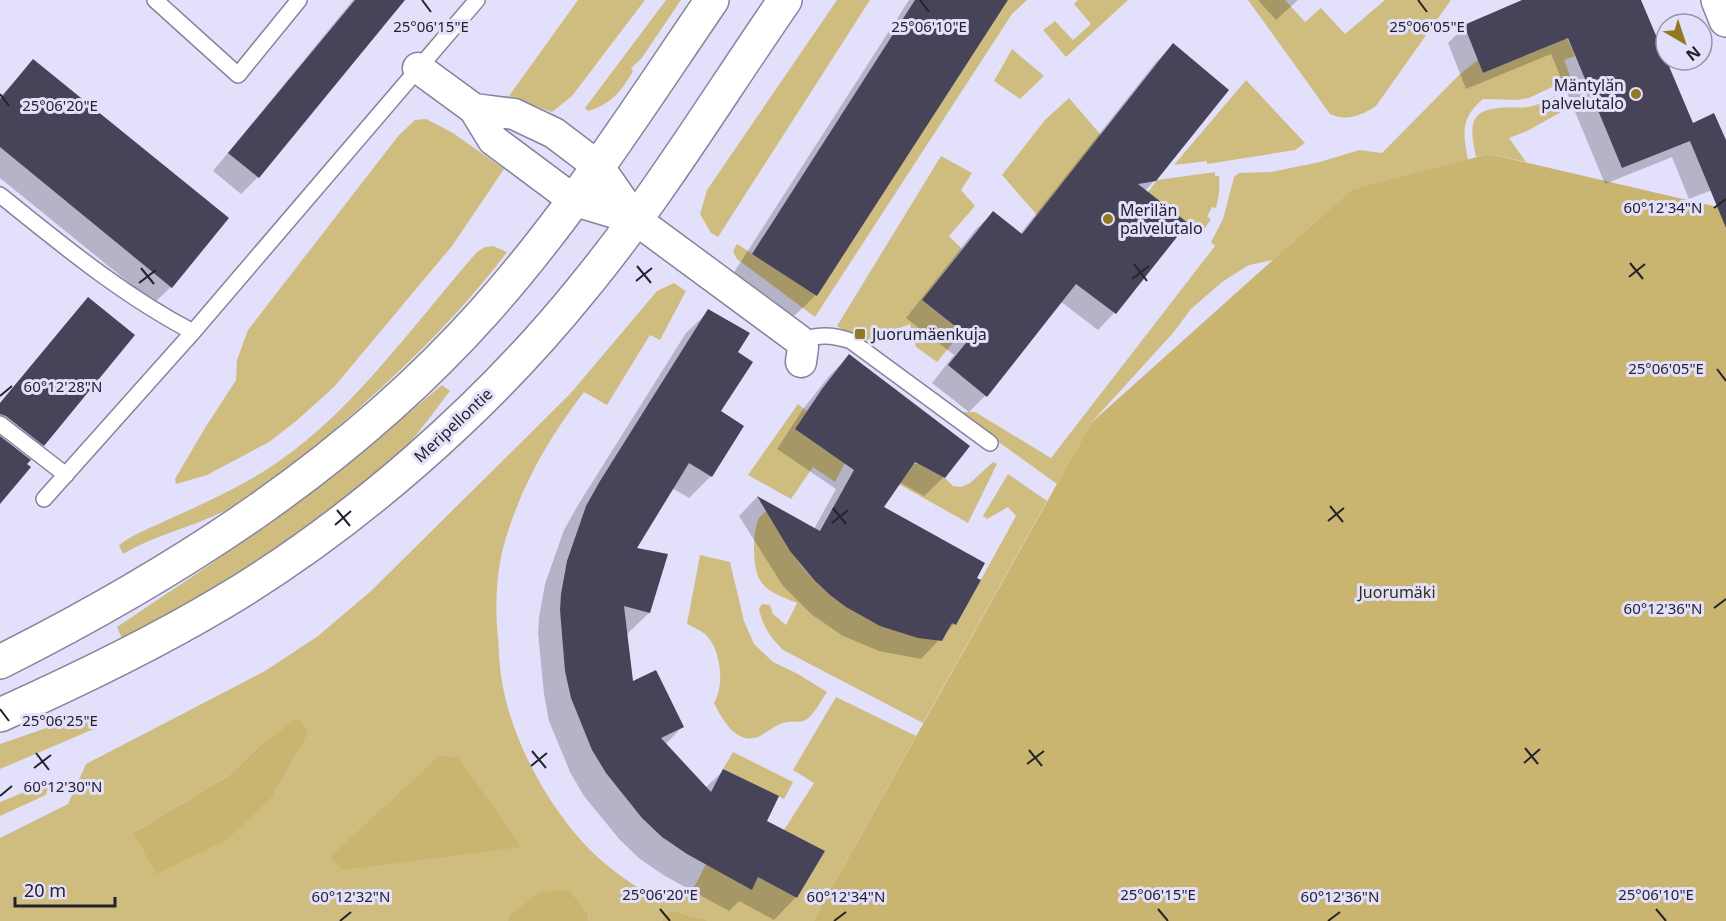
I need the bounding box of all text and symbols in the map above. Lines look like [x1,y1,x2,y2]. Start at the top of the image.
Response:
north arrow [1654,12,1714,72]
text: 25°06'15"E [393,16,469,36]
text: 25°06'10"E [891,16,967,36]
text: 25°06'05"E [1389,16,1465,36]
text: N [1681,41,1705,66]
place label: Mäntylän palvelutalo [1541,74,1624,114]
marker: Mäntylän palvelutalo [1629,87,1643,101]
text: 25°06'20"E [22,95,98,115]
text: 60°12'34"N [1624,197,1702,217]
place label: Merilän palvelutalo [1120,199,1203,239]
marker: Merilän palvelutalo [1101,212,1115,226]
place label: Juorumäenkuja [870,323,987,345]
marker: Juorumäenkuja [853,327,867,341]
text: 25°06'05"E [1628,358,1704,378]
text: 60°12'28"N [24,376,102,396]
street label: Meripellontie [409,383,497,467]
park label: Juorumäki [1356,581,1436,603]
text: 60°12'36"N [1624,598,1702,618]
text: 25°06'25"E [22,710,98,730]
text: 60°12'30"N [24,776,102,796]
scale bar [15,870,116,908]
text: 20 m [24,878,66,902]
text: 25°06'20"E [622,884,698,904]
text: 25°06'15"E [1120,884,1196,904]
text: 25°06'10"E [1618,884,1694,904]
text: 60°12'32"N [312,886,390,906]
text: 60°12'34"N [807,886,885,906]
text: 60°12'36"N [1301,886,1379,906]

